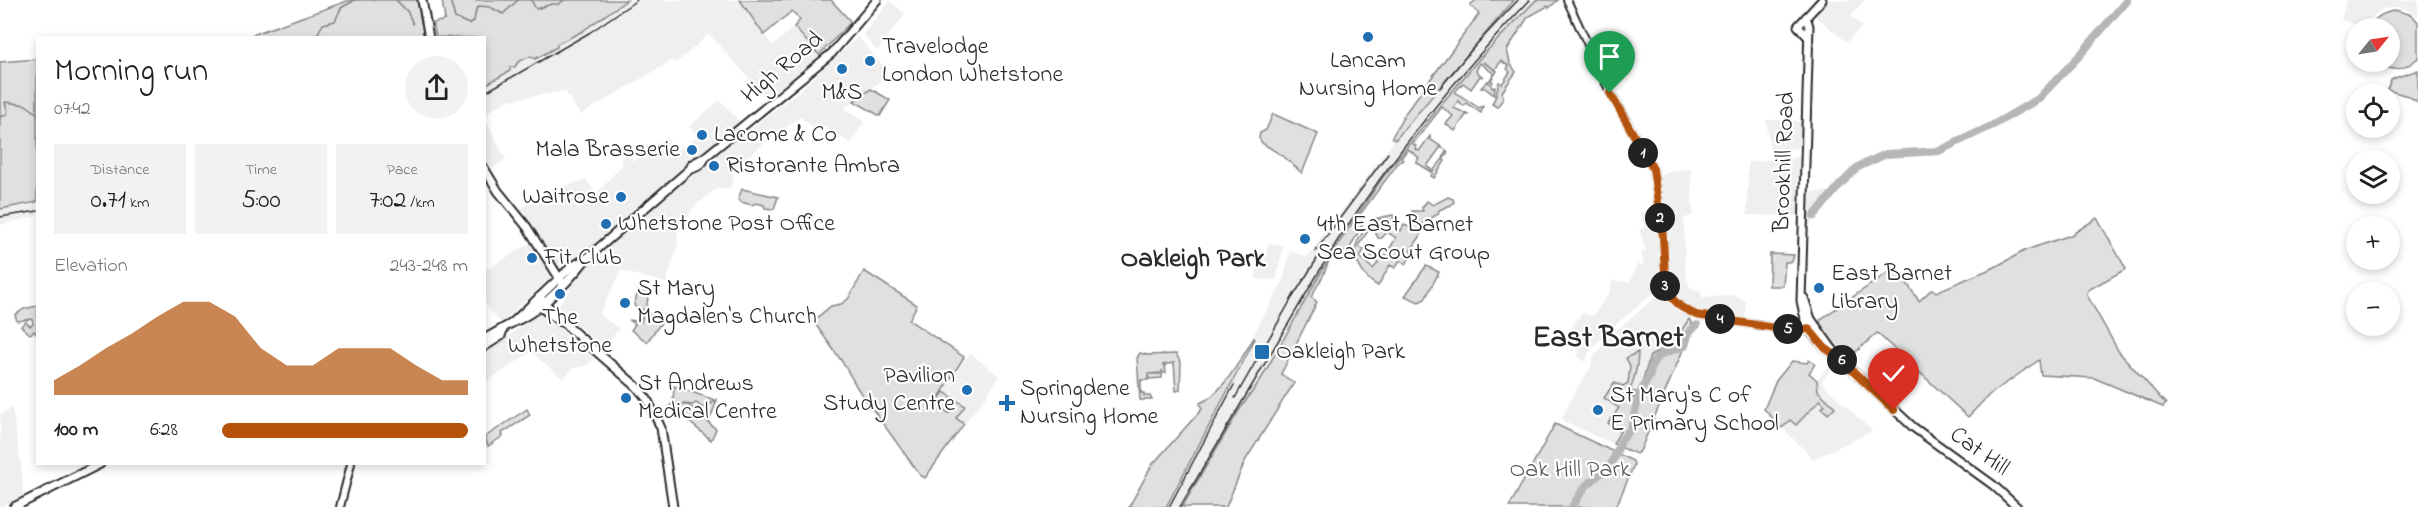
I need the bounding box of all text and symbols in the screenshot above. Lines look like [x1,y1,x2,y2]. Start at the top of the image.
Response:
north arrow [2346,18,2400,72]
map controls [2346,18,2400,336]
street label: High Road [734,23,832,113]
place label: Travelodge London Whetstone [882,30,1063,93]
marker: Lancam Nursing Home [1361,30,1375,44]
pin [1584,31,1635,93]
icon: arrive [1593,40,1626,73]
place label: Lancam Nursing Home [1299,44,1437,107]
text: Morning run [54,48,208,96]
marker: Travelodge London Whetstone [863,54,877,68]
button: share [405,56,468,119]
marker: M&S [835,62,849,76]
place label: M&S [822,76,862,111]
button: locate [2346,84,2400,138]
street label: Brookhill Road [1765,91,1805,234]
text: 07:42 [54,95,91,124]
place label: Lacome & Co [714,118,837,153]
marker: Lacome & Co [695,128,709,142]
place label: Mala Brasserie [535,133,680,168]
pin: 1 [1628,138,1658,168]
text: 1 [1640,141,1646,165]
marker: Mala Brasserie [685,143,699,157]
place label: Ristorante Ambra [726,149,900,184]
button: layers [2346,150,2400,204]
text: Distance [91,158,149,182]
text: Time [245,158,277,182]
text: Pace [386,158,418,182]
marker: Ristorante Ambra [707,159,721,173]
place label: Waitrose [522,180,609,215]
text: 0.71 [91,182,126,220]
text: 5:00 [241,182,281,220]
text: 7:02 [369,182,406,220]
marker: Waitrose [614,190,628,204]
text: km [126,191,149,215]
text: /km [406,191,435,215]
pin: 2 [1645,203,1675,233]
text: 2 [1656,206,1664,230]
place label: Whetstone Post Office [618,207,835,242]
place label: 4th East Barnet Sea Scout Group [1317,208,1490,271]
button: + [2346,216,2400,270]
marker: Whetstone Post Office [599,217,613,231]
marker: 4th East Barnet Sea Scout Group [1298,232,1312,246]
district label: Oakleigh Park [1120,240,1267,280]
place label: Fit Club [543,241,622,276]
marker: Fit Club [525,251,539,265]
text: Elevation [54,252,128,281]
text: 243–248 m [390,252,468,281]
place label: East Barnet Library [1831,257,1952,321]
pin: 3 [1650,271,1680,301]
place label: St Mary Magdalen's Church [637,272,817,335]
text: 3 [1662,274,1668,298]
marker: East Barnet Library [1812,281,1826,295]
button: − [2346,282,2400,336]
marker: The Whetstone [553,287,567,301]
marker: St Mary Magdalen's Church [618,296,632,310]
place label: The Whetstone [508,301,612,364]
pin: 4 [1705,304,1735,334]
text: 4 [1717,307,1723,331]
pin: 5 [1773,314,1803,344]
district label: East Barnet [1532,317,1685,361]
text: 5 [1783,317,1793,341]
place label: Oakleigh Park [1276,335,1405,370]
marker: Oakleigh Park [1253,343,1271,361]
pin: 6 [1827,345,1857,375]
text: 6 [1838,348,1846,372]
pin [1868,348,1919,410]
icon: check [1877,357,1910,390]
place label: Pavilion Study Centre [823,359,955,423]
place label: St Andrews Medical Centre [638,367,777,430]
place label: Springdene Nursing Home [1020,372,1159,435]
place label: St Mary's C of E Primary School [1610,379,1779,443]
marker: Pavilion Study Centre [960,383,974,397]
marker: St Andrews Medical Centre [619,391,633,405]
marker: Springdene Nursing Home [998,394,1016,412]
marker: St Mary's C of E Primary School [1591,403,1605,417]
text: 100 m [54,416,98,445]
text: 6:28 [150,416,178,445]
street label: Cat Hill [1942,418,2016,486]
park label: Oak Hill Park [1510,453,1631,488]

